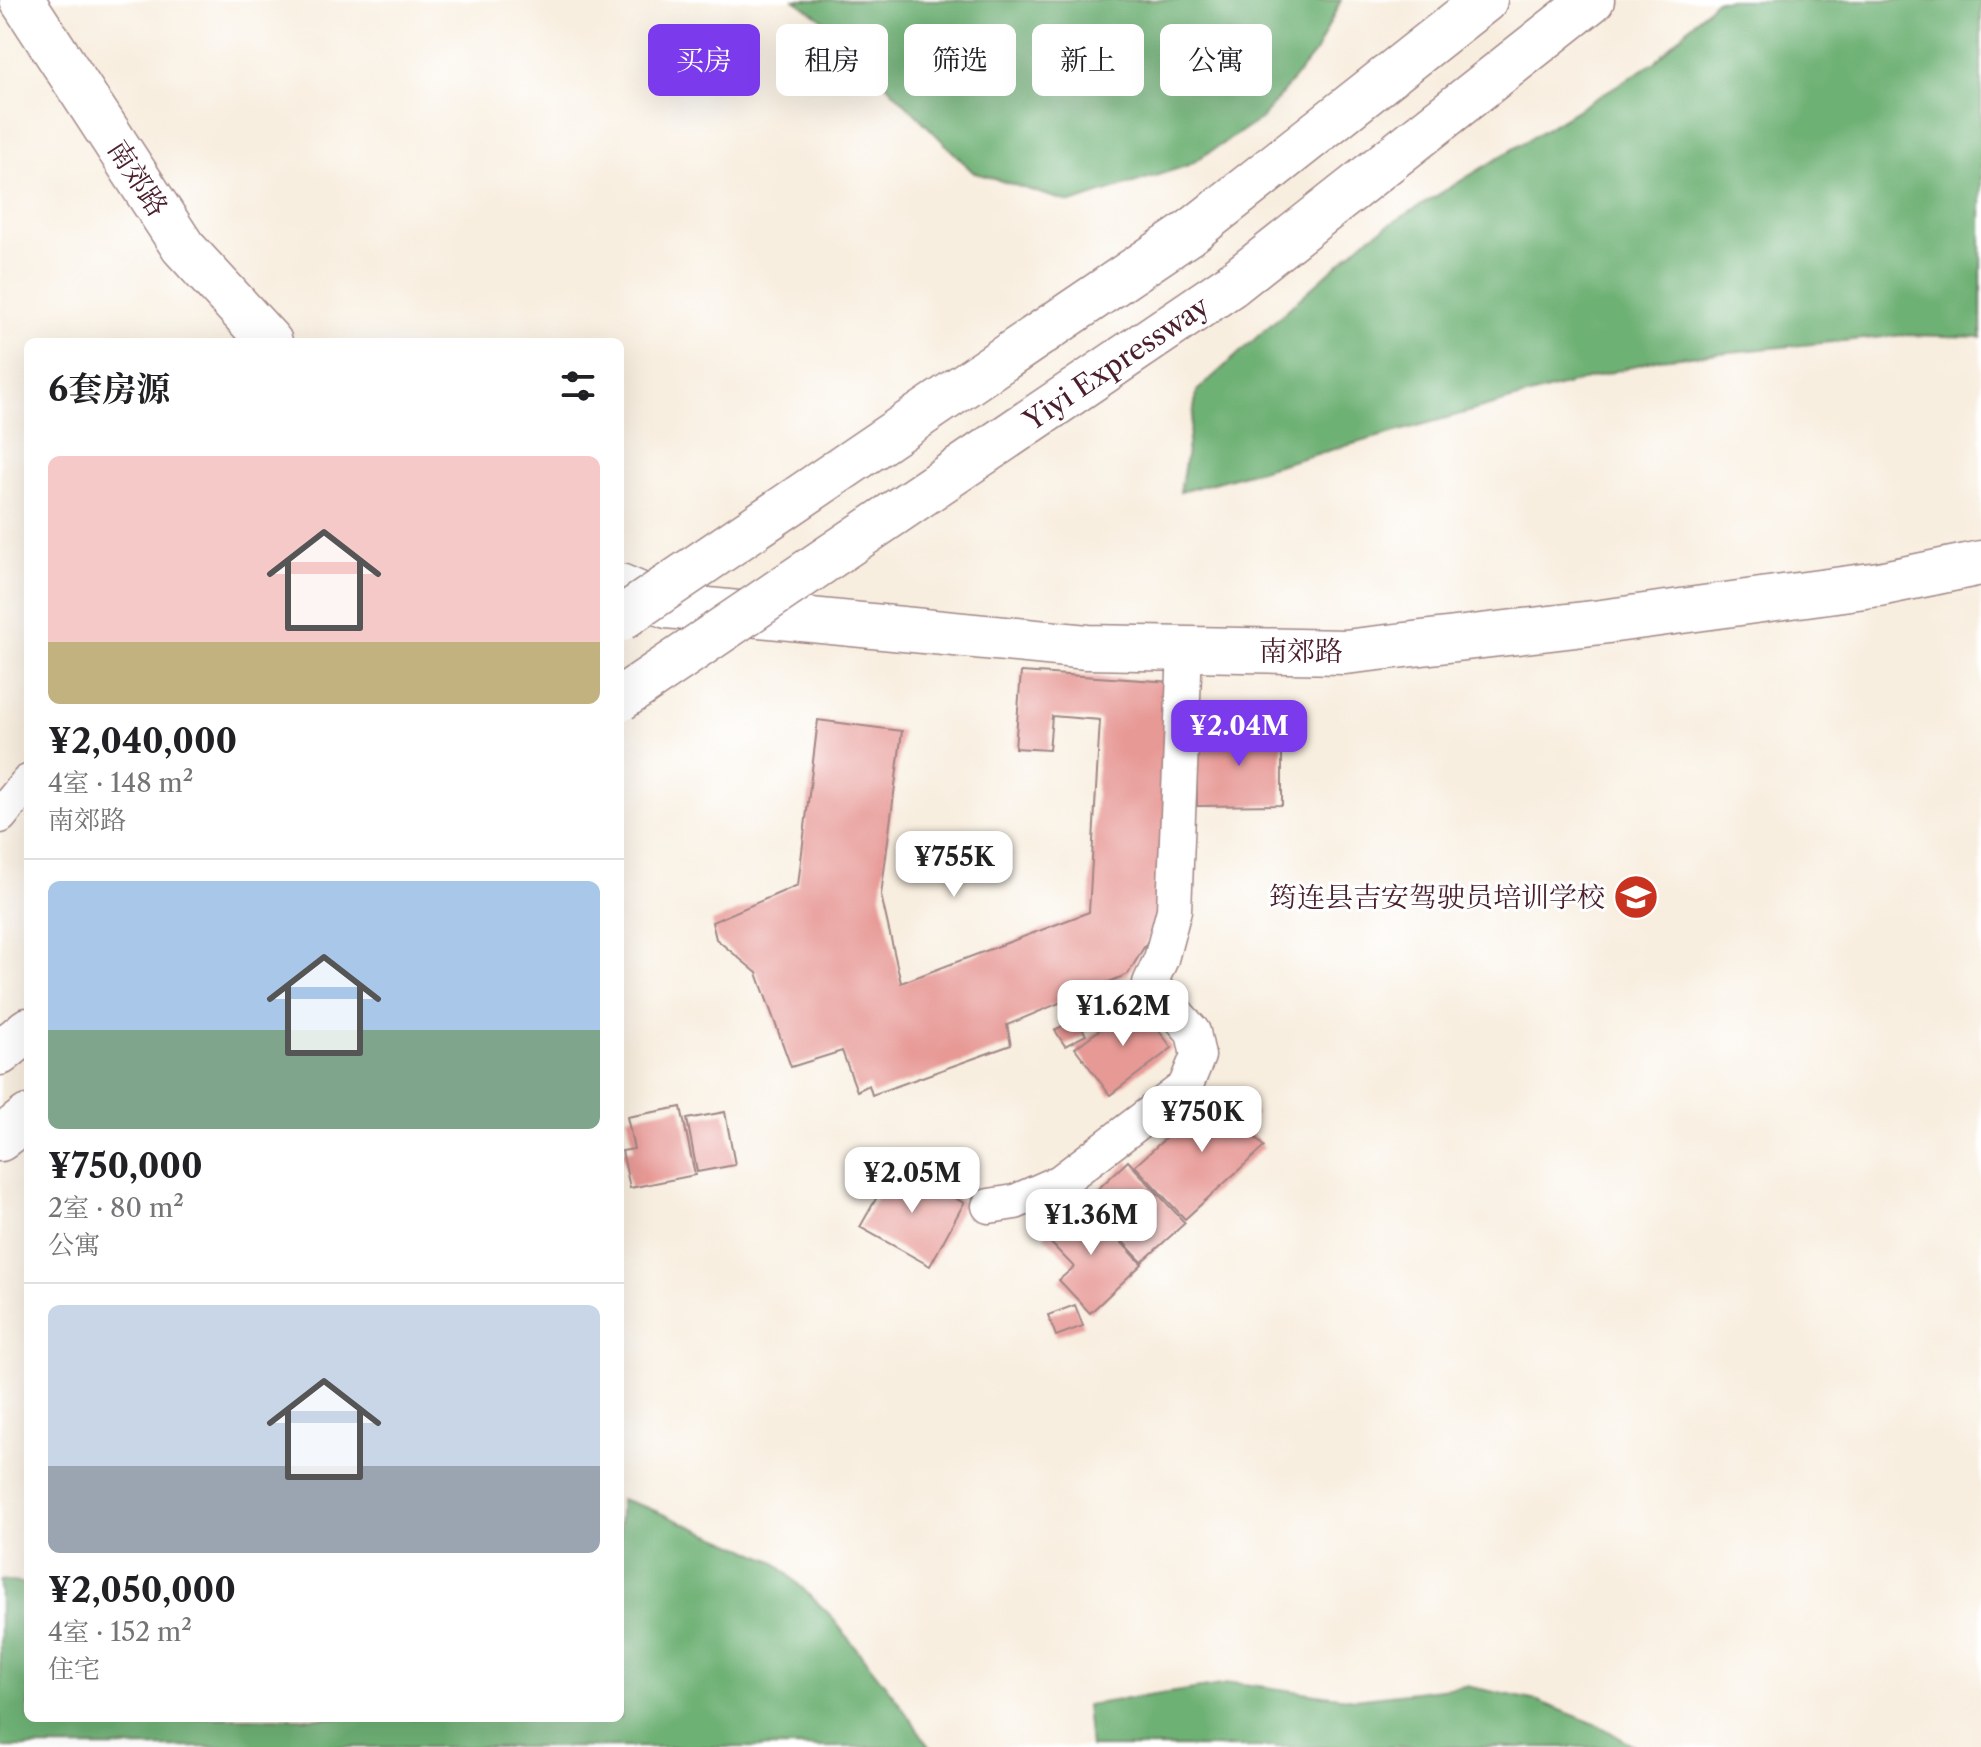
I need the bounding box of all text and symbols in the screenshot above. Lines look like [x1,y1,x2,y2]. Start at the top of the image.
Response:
chip: 买房 [648,24,760,96]
chip: 租房 [776,24,888,96]
chip: 筛选 [904,24,1016,96]
chip: 新上 [1032,24,1144,96]
chip: 公寓 [1160,24,1272,96]
street label: 南郊路 [101,134,175,222]
street label: Yiyi Expressway [1016,288,1215,438]
icon: filters [556,364,600,408]
text: 6套房源 [48,368,170,410]
icon: home [252,508,396,652]
street label: 南郊路 [1259,634,1343,668]
pin: ¥2.04M [1174,700,1304,768]
text: ¥2.04M [1189,710,1289,742]
text: ¥2,040,000 [48,720,237,762]
text: 4室 · 148 m² [48,767,193,799]
text: 南郊路 [48,804,126,836]
pin: ¥755K [898,831,1010,899]
text: ¥755K [914,841,994,873]
school or university icon: 筠连县吉安驾驶员培训学校 [1612,873,1660,921]
place label: 筠连县吉安驾驶员培训学校 [1269,880,1605,914]
icon: home [252,933,396,1077]
pin: ¥1.62M [1058,980,1188,1048]
text: ¥1.62M [1075,990,1171,1022]
pin: ¥750K [1146,1086,1258,1154]
text: ¥750K [1161,1096,1243,1128]
text: ¥750,000 [48,1145,203,1187]
pin: ¥2.05M [847,1147,977,1215]
text: ¥2.05M [863,1157,961,1189]
pin: ¥1.36M [1026,1189,1156,1257]
text: 2室 · 80 m² [48,1192,184,1224]
text: ¥1.36M [1044,1199,1138,1231]
text: 公寓 [48,1229,100,1261]
icon: home [252,1357,396,1501]
text: ¥2,050,000 [48,1569,236,1611]
text: 4室 · 152 m² [48,1616,192,1648]
text: 住宅 [48,1653,100,1685]

